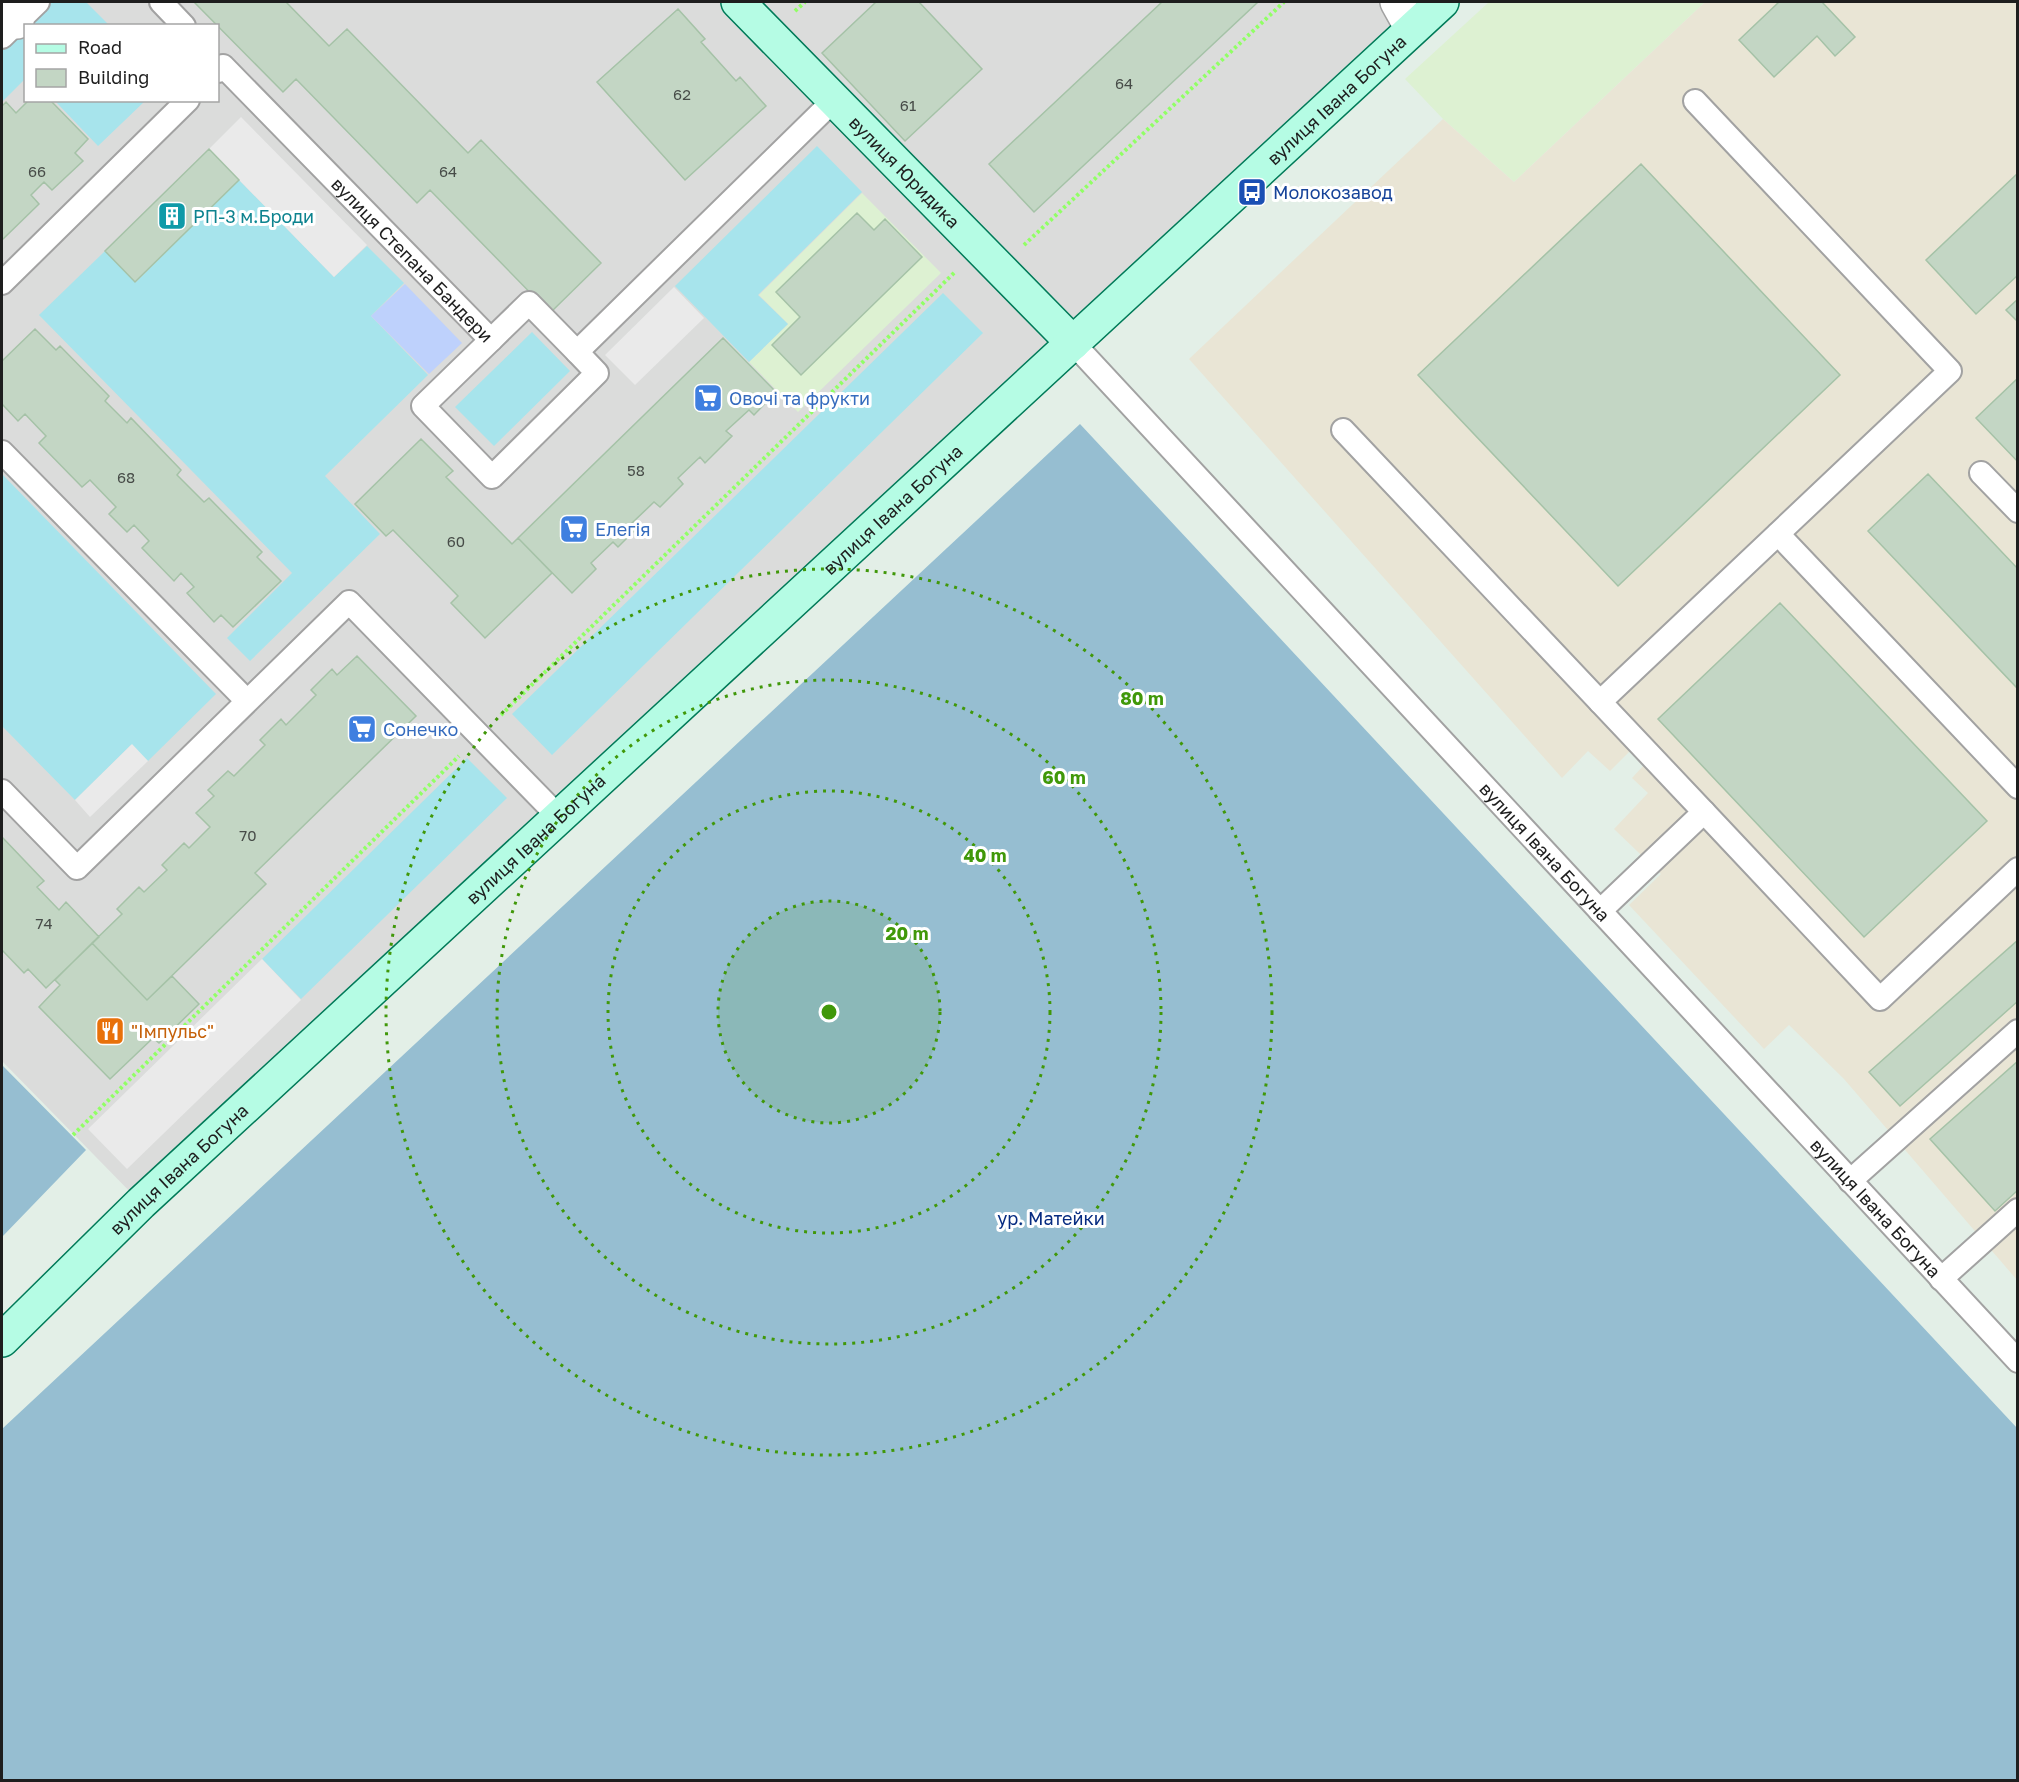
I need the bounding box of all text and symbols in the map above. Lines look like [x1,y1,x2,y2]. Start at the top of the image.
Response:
legend [24,24,219,102]
street label: вулиця Івана Богуна [1262,30,1411,169]
text: Road [78,36,122,58]
text: Building [78,66,149,88]
house number: 64 [1115,74,1133,92]
house number: 62 [673,85,691,103]
house number: 61 [900,96,916,114]
street label: вулиця Юридика [845,111,965,232]
house number: 66 [28,162,46,180]
house number: 64 [439,162,457,180]
street label: вулиця Степана Бандери [327,173,498,347]
bus stop icon: Молокозавод [1236,176,1268,208]
place label: Молокозавод [1273,181,1393,203]
building icon: РП-3 м.Броди [156,200,188,232]
place label: РП-3 м.Броди [193,205,314,227]
supermarket icon: Овочі та фрукти [692,382,724,414]
place label: Овочі та фрукти [729,387,870,409]
street label: вулиця Івана Богуна [818,440,967,579]
house number: 58 [627,461,645,479]
house number: 68 [117,468,135,486]
supermarket icon: Елегія [558,513,590,545]
place label: Елегія [595,518,651,540]
house number: 60 [447,532,465,550]
text: 80 m [1120,687,1164,709]
supermarket icon: Сонечко [346,713,378,745]
place label: Сонечко [383,718,458,740]
text: 60 m [1042,766,1086,788]
street label: вулиця Івана Богуна [461,769,610,909]
street label: вулиця Івана Богуна [1475,778,1615,926]
house number: 70 [239,826,257,844]
text: 40 m [963,844,1007,866]
house number: 74 [35,914,53,932]
text: 20 m [886,922,928,944]
centre of rings [819,1002,839,1022]
restaurant icon: "Імпульс" [94,1015,126,1047]
place label: "Імпульс" [131,1020,214,1042]
street label: вулиця Івана Богуна [105,1099,253,1239]
street label: вулиця Івана Богуна [1806,1134,1946,1282]
park label: ур. Матейки [997,1207,1105,1229]

